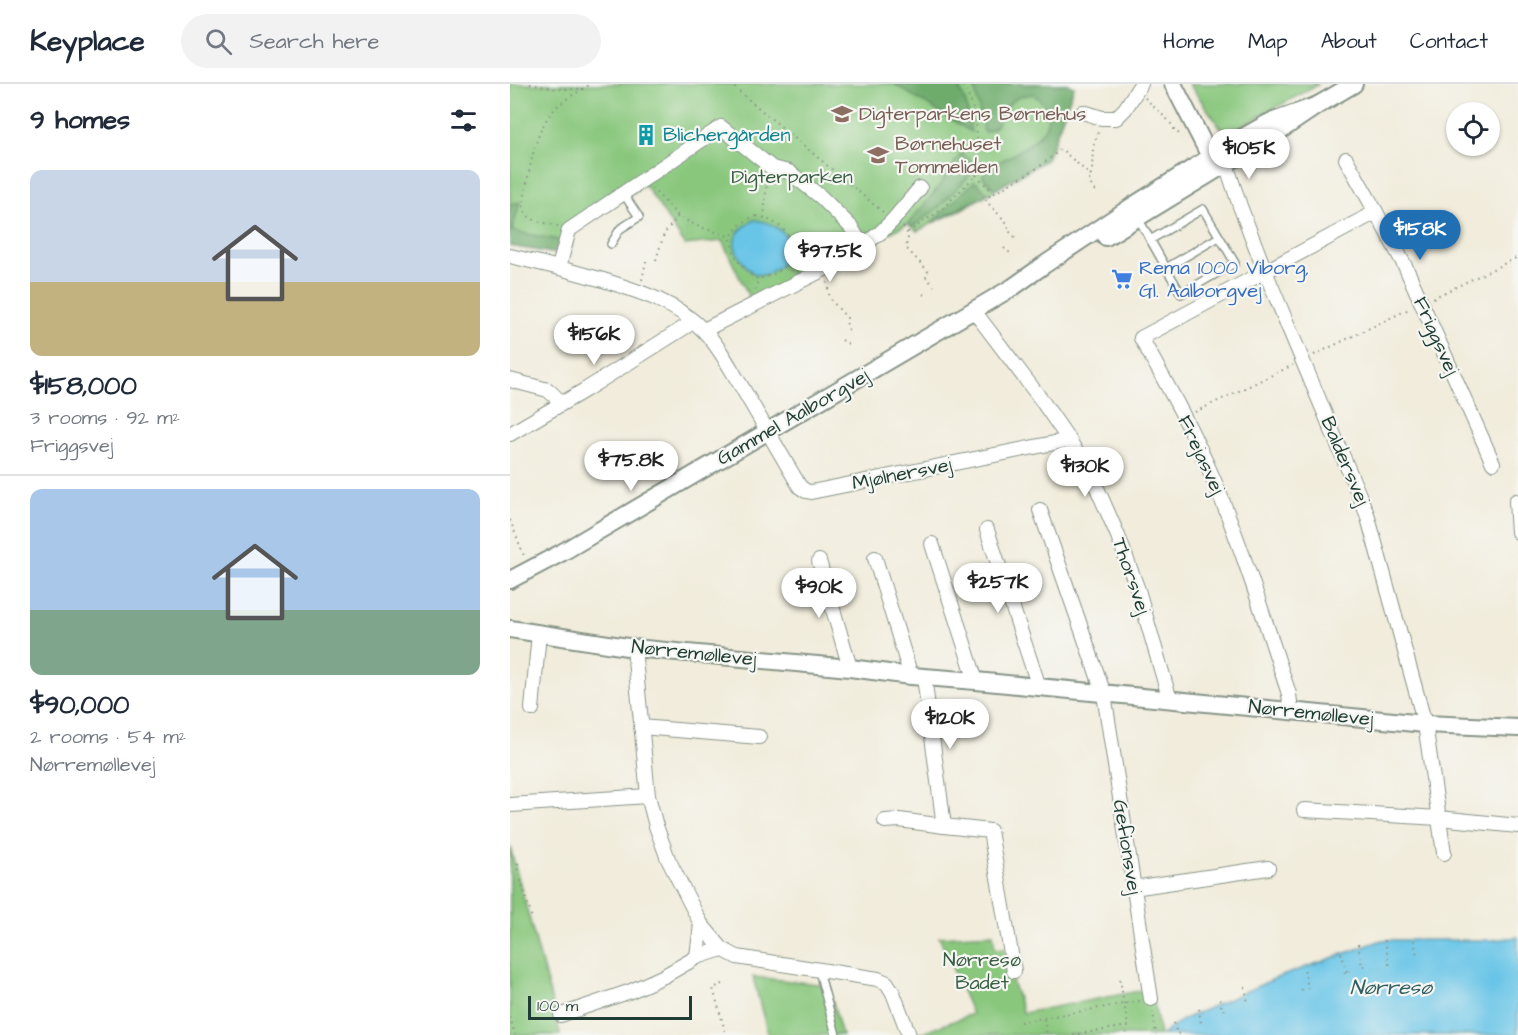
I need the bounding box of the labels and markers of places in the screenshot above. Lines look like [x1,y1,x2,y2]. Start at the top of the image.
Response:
place label: Digterparkens Børnehus [859,100,1086,129]
school or university icon: Digterparkens Børnehus [830,102,854,126]
place label: Blichergården [663,121,790,150]
building icon: Blichergården [634,123,658,147]
pin: $105K [1207,129,1291,180]
place label: Børnehuset Tommeliden [895,130,1001,181]
school or university icon: Børnehuset Tommeliden [866,143,890,167]
pin: $158K [1378,210,1462,261]
pin: $97.5K [781,232,879,283]
place label: Rema 1000 Viborg, Gl. Aalborgvej [1139,254,1309,306]
supermarket icon: Rema 1000 Viborg, Gl. Aalborgvej [1110,267,1134,291]
pin: $156K [552,315,636,366]
pin: $75.8K [582,441,680,492]
pin: $130K [1043,447,1127,498]
pin: $257K [956,563,1040,614]
pin: $90K [783,568,855,619]
pin: $120K [908,699,992,750]

